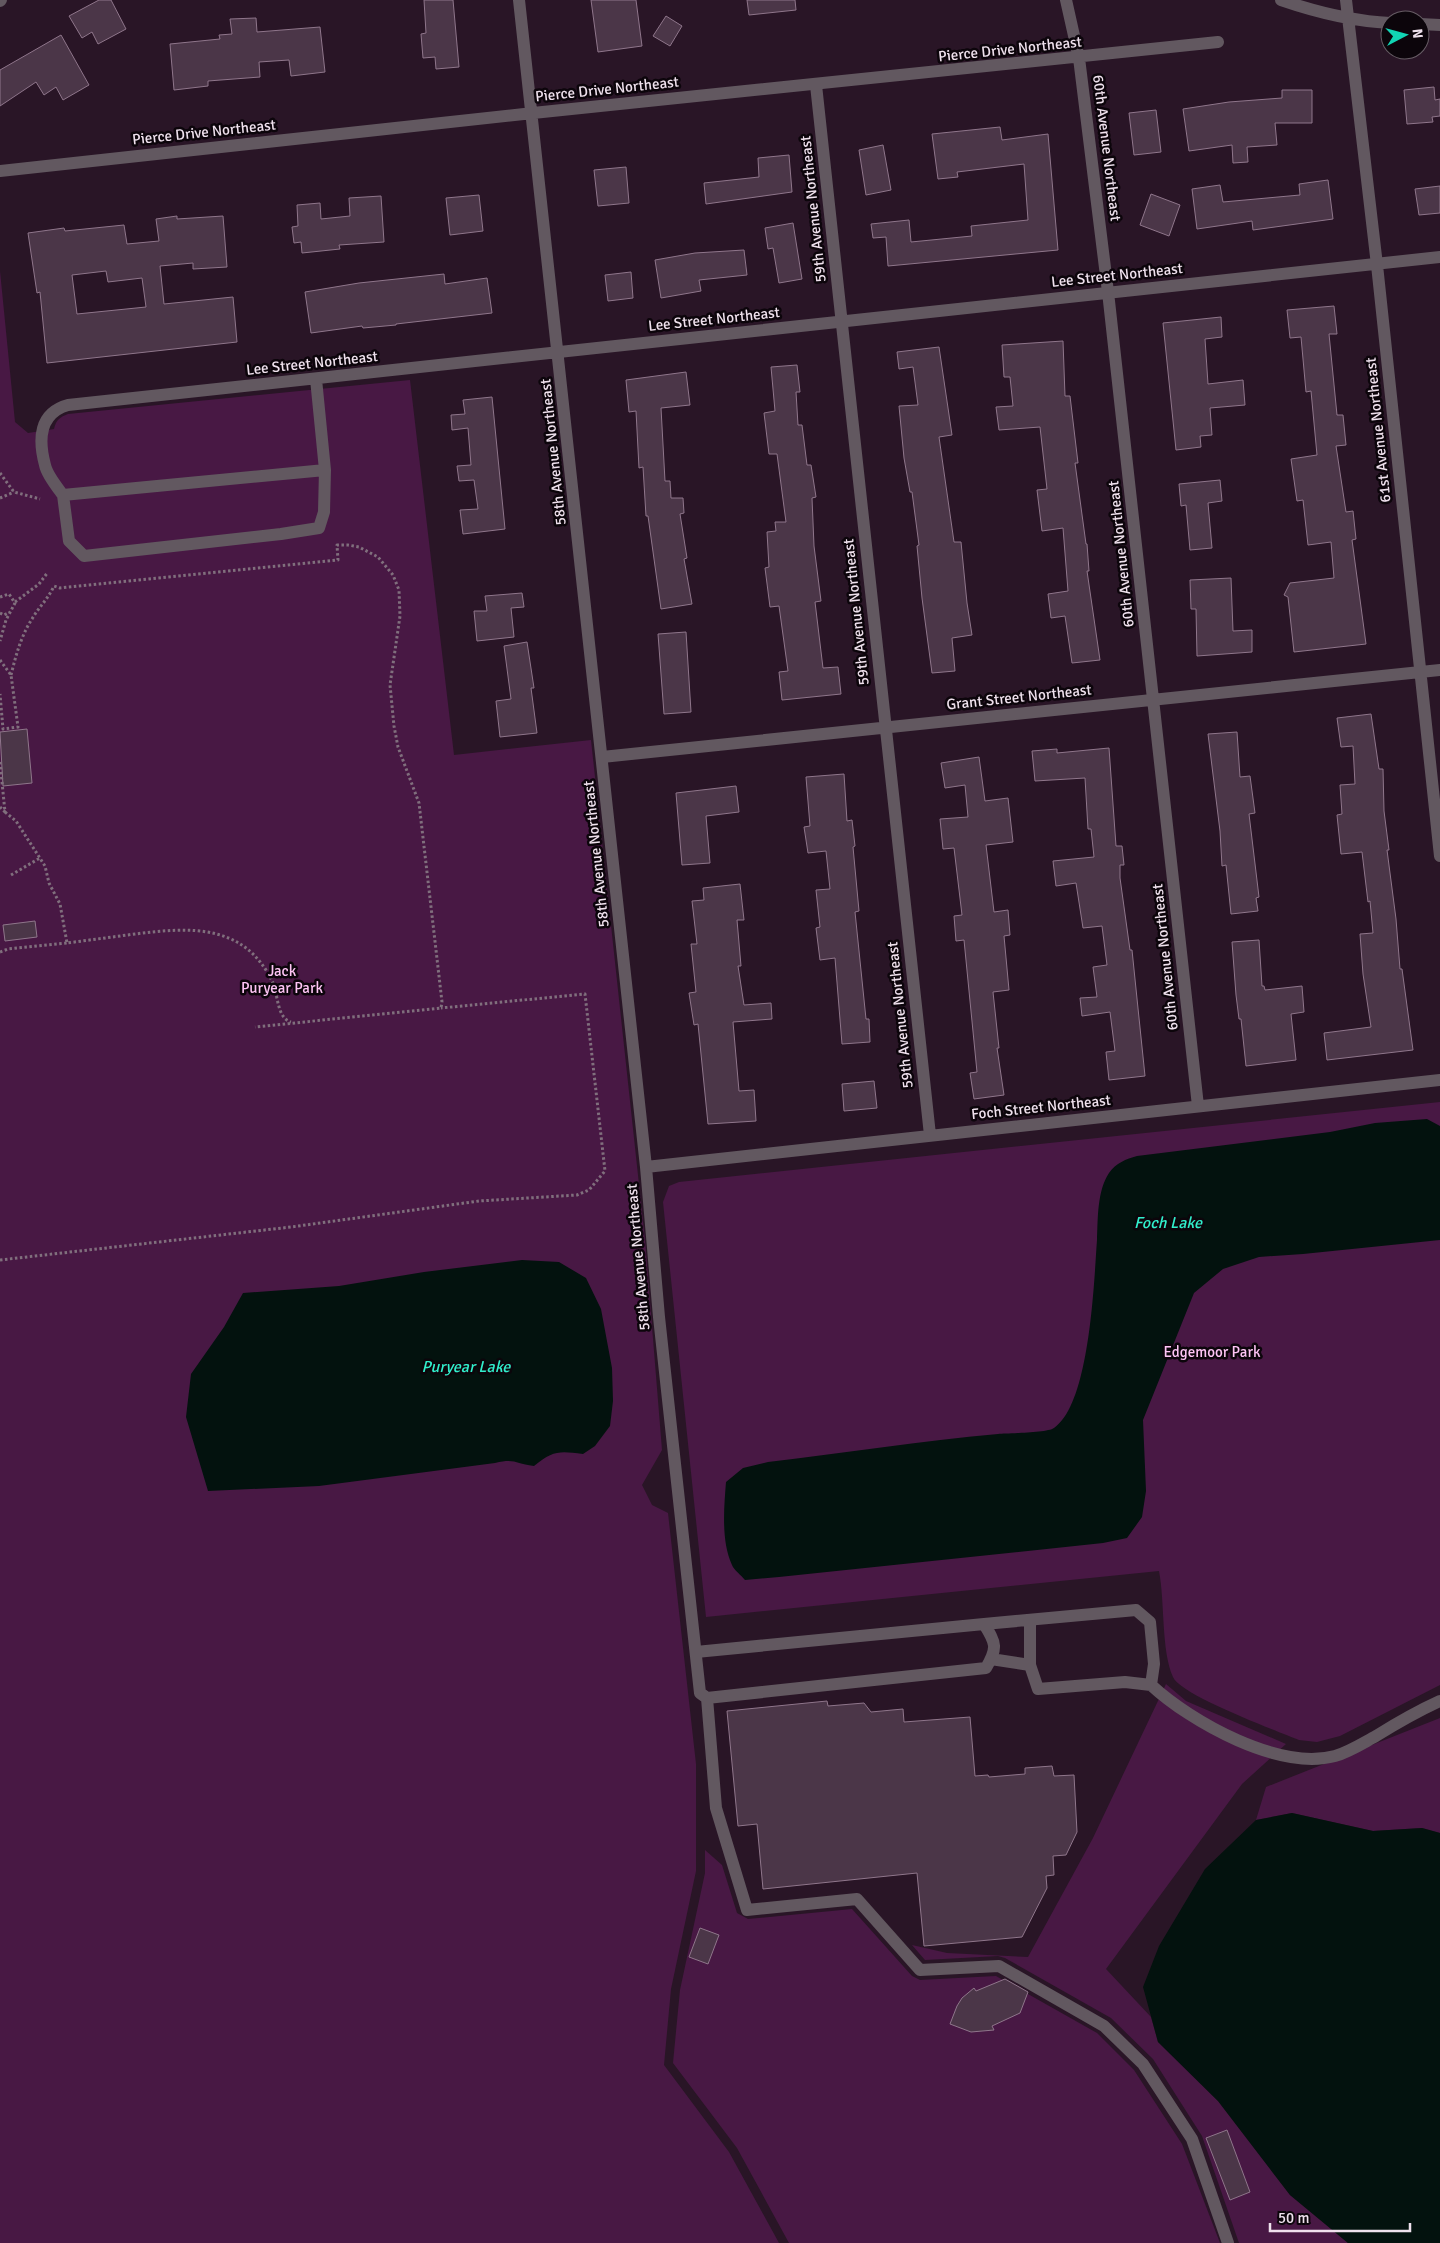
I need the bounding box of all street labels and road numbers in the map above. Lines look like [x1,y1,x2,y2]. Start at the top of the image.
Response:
street label: Pierce Drive Northeast [937,33,1083,65]
street label: Pierce Drive Northeast [534,73,680,105]
street label: 60th Avenue Northeast [1089,74,1125,222]
street label: Pierce Drive Northeast [131,116,277,148]
street label: 59th Avenue Northeast [796,135,830,283]
street label: Lee Street Northeast [1050,259,1184,291]
street label: Lee Street Northeast [647,303,781,335]
street label: Lee Street Northeast [245,347,379,379]
street label: 61st Avenue Northeast [1361,357,1395,503]
street label: 58th Avenue Northeast [536,378,570,526]
street label: 60th Avenue Northeast [1104,480,1138,628]
street label: 59th Avenue Northeast [839,538,873,686]
street label: Grant Street Northeast [945,680,1093,714]
street label: 58th Avenue Northeast [579,780,613,928]
street label: 60th Avenue Northeast [1148,883,1182,1031]
street label: 59th Avenue Northeast [883,941,917,1089]
street label: Foch Street Northeast [970,1091,1112,1123]
street label: 58th Avenue Northeast [623,1183,653,1331]

